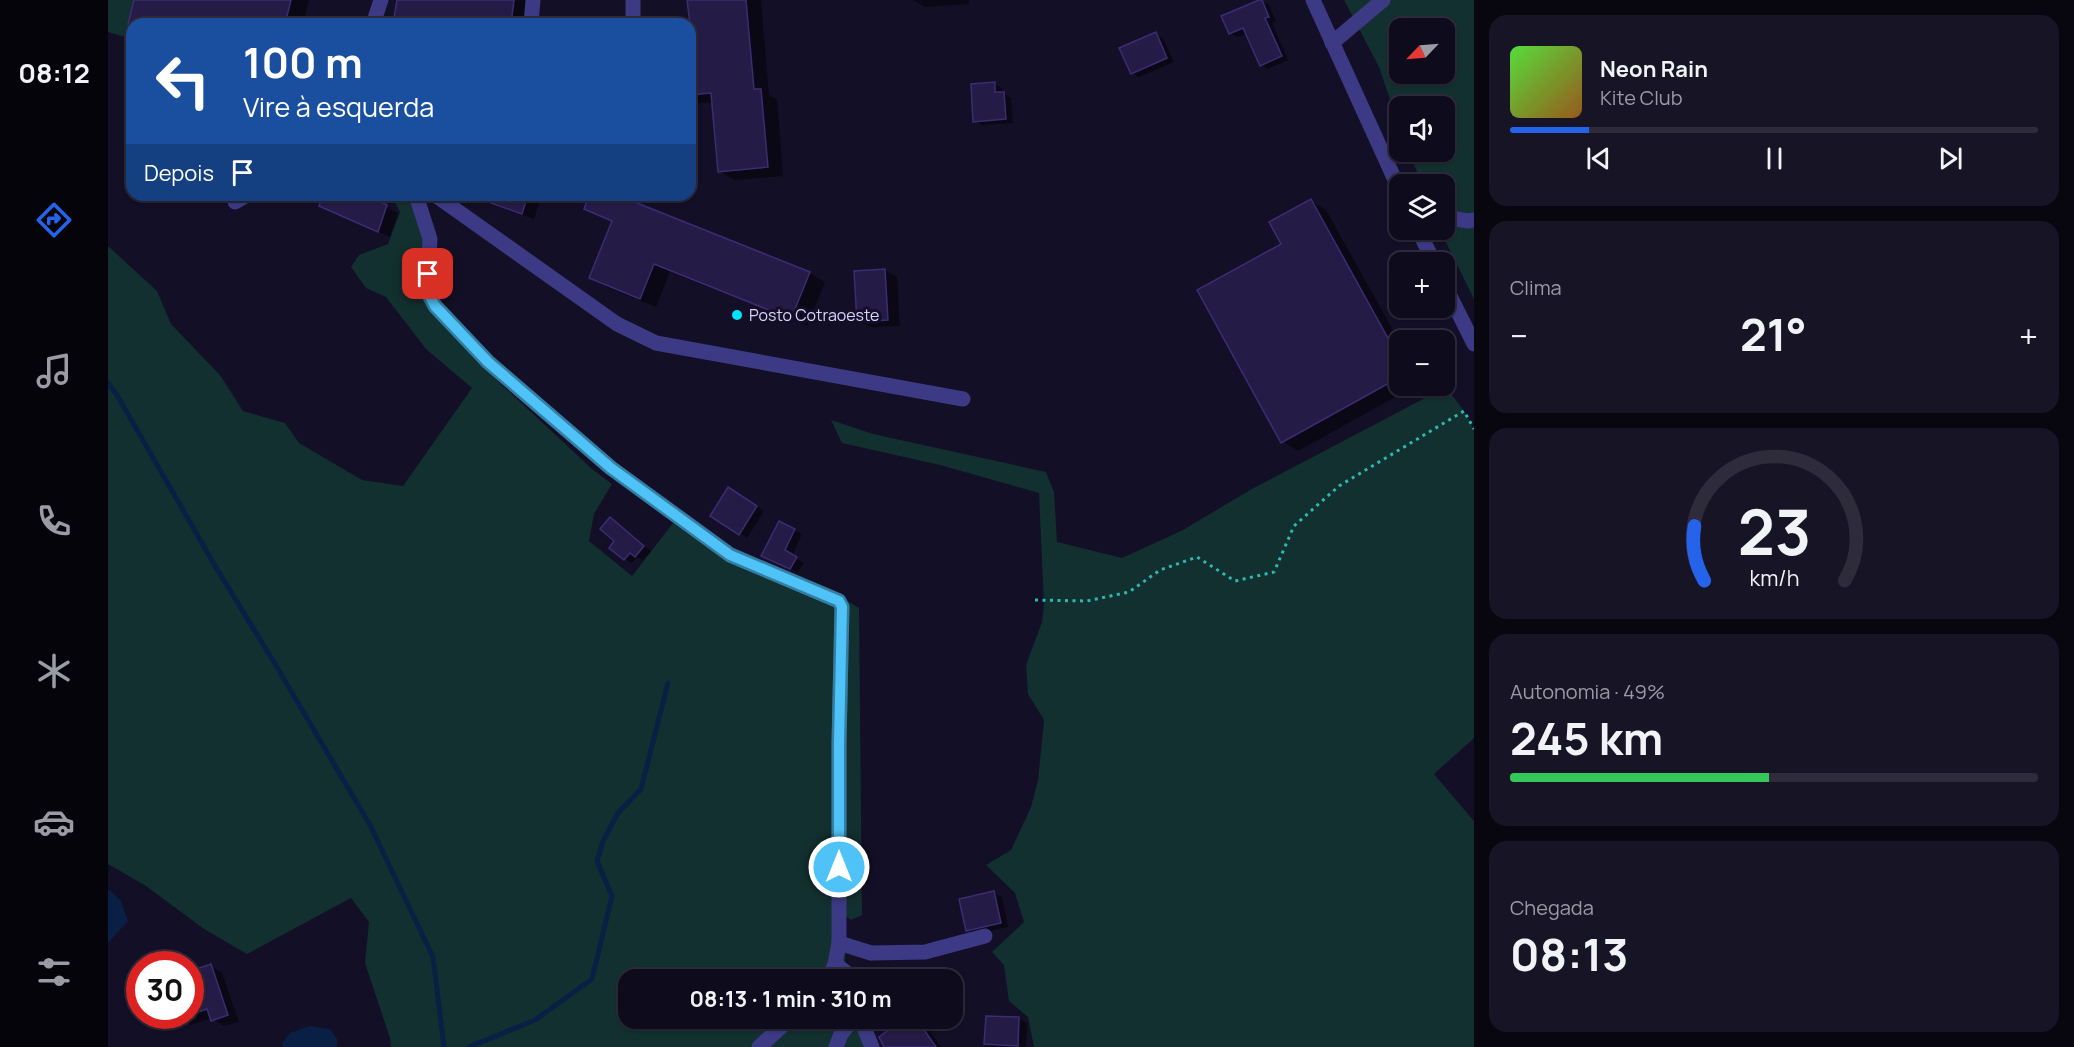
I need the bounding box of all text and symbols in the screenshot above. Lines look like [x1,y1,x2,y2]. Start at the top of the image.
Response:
north arrow [1389,18,1455,84]
map controls [1389,18,1455,396]
text: 100 m [243,33,363,91]
icon: left [144,42,222,120]
text: 08:12 [18,54,90,91]
text: Neon Rain [1600,54,1708,84]
text: Kite Club [1600,84,1683,111]
text: Vire à esquerda [243,88,434,125]
button: sound [1389,96,1455,162]
icon: previous [1582,142,1615,175]
icon: pause [1758,142,1791,175]
icon: next [1934,142,1967,175]
icon: arrive [226,156,259,189]
text: Depois [144,158,214,188]
button: layers [1389,174,1455,240]
icon: directions [33,199,75,241]
pin [402,248,453,299]
button: + [1389,252,1455,318]
icon: arrive [411,257,444,290]
text: Clima [1510,274,1562,301]
text: 21° [1740,303,1807,365]
place label: Posto Cotraoeste [749,304,879,326]
marker: Posto Cotraoeste [730,308,744,322]
text: − [1510,313,1528,358]
text: + [2019,313,2038,358]
button: − [1389,330,1455,396]
icon: music [33,350,75,392]
text: 23 [1737,488,1811,574]
icon: phone [33,500,75,542]
text: km/h [1749,563,1799,592]
icon: climate [33,650,75,692]
text: Autonomia · 49% [1510,678,1665,705]
text: 245 km [1510,707,1663,769]
icon: car [33,801,75,843]
position arrow [807,835,871,899]
text: Chegada [1510,894,1594,921]
text: 08:13 [1510,923,1628,985]
icon: filters [33,951,75,993]
speed limit sign: 30 [126,951,204,1029]
text: 08:13 · 1 min · 310 m [689,984,892,1014]

